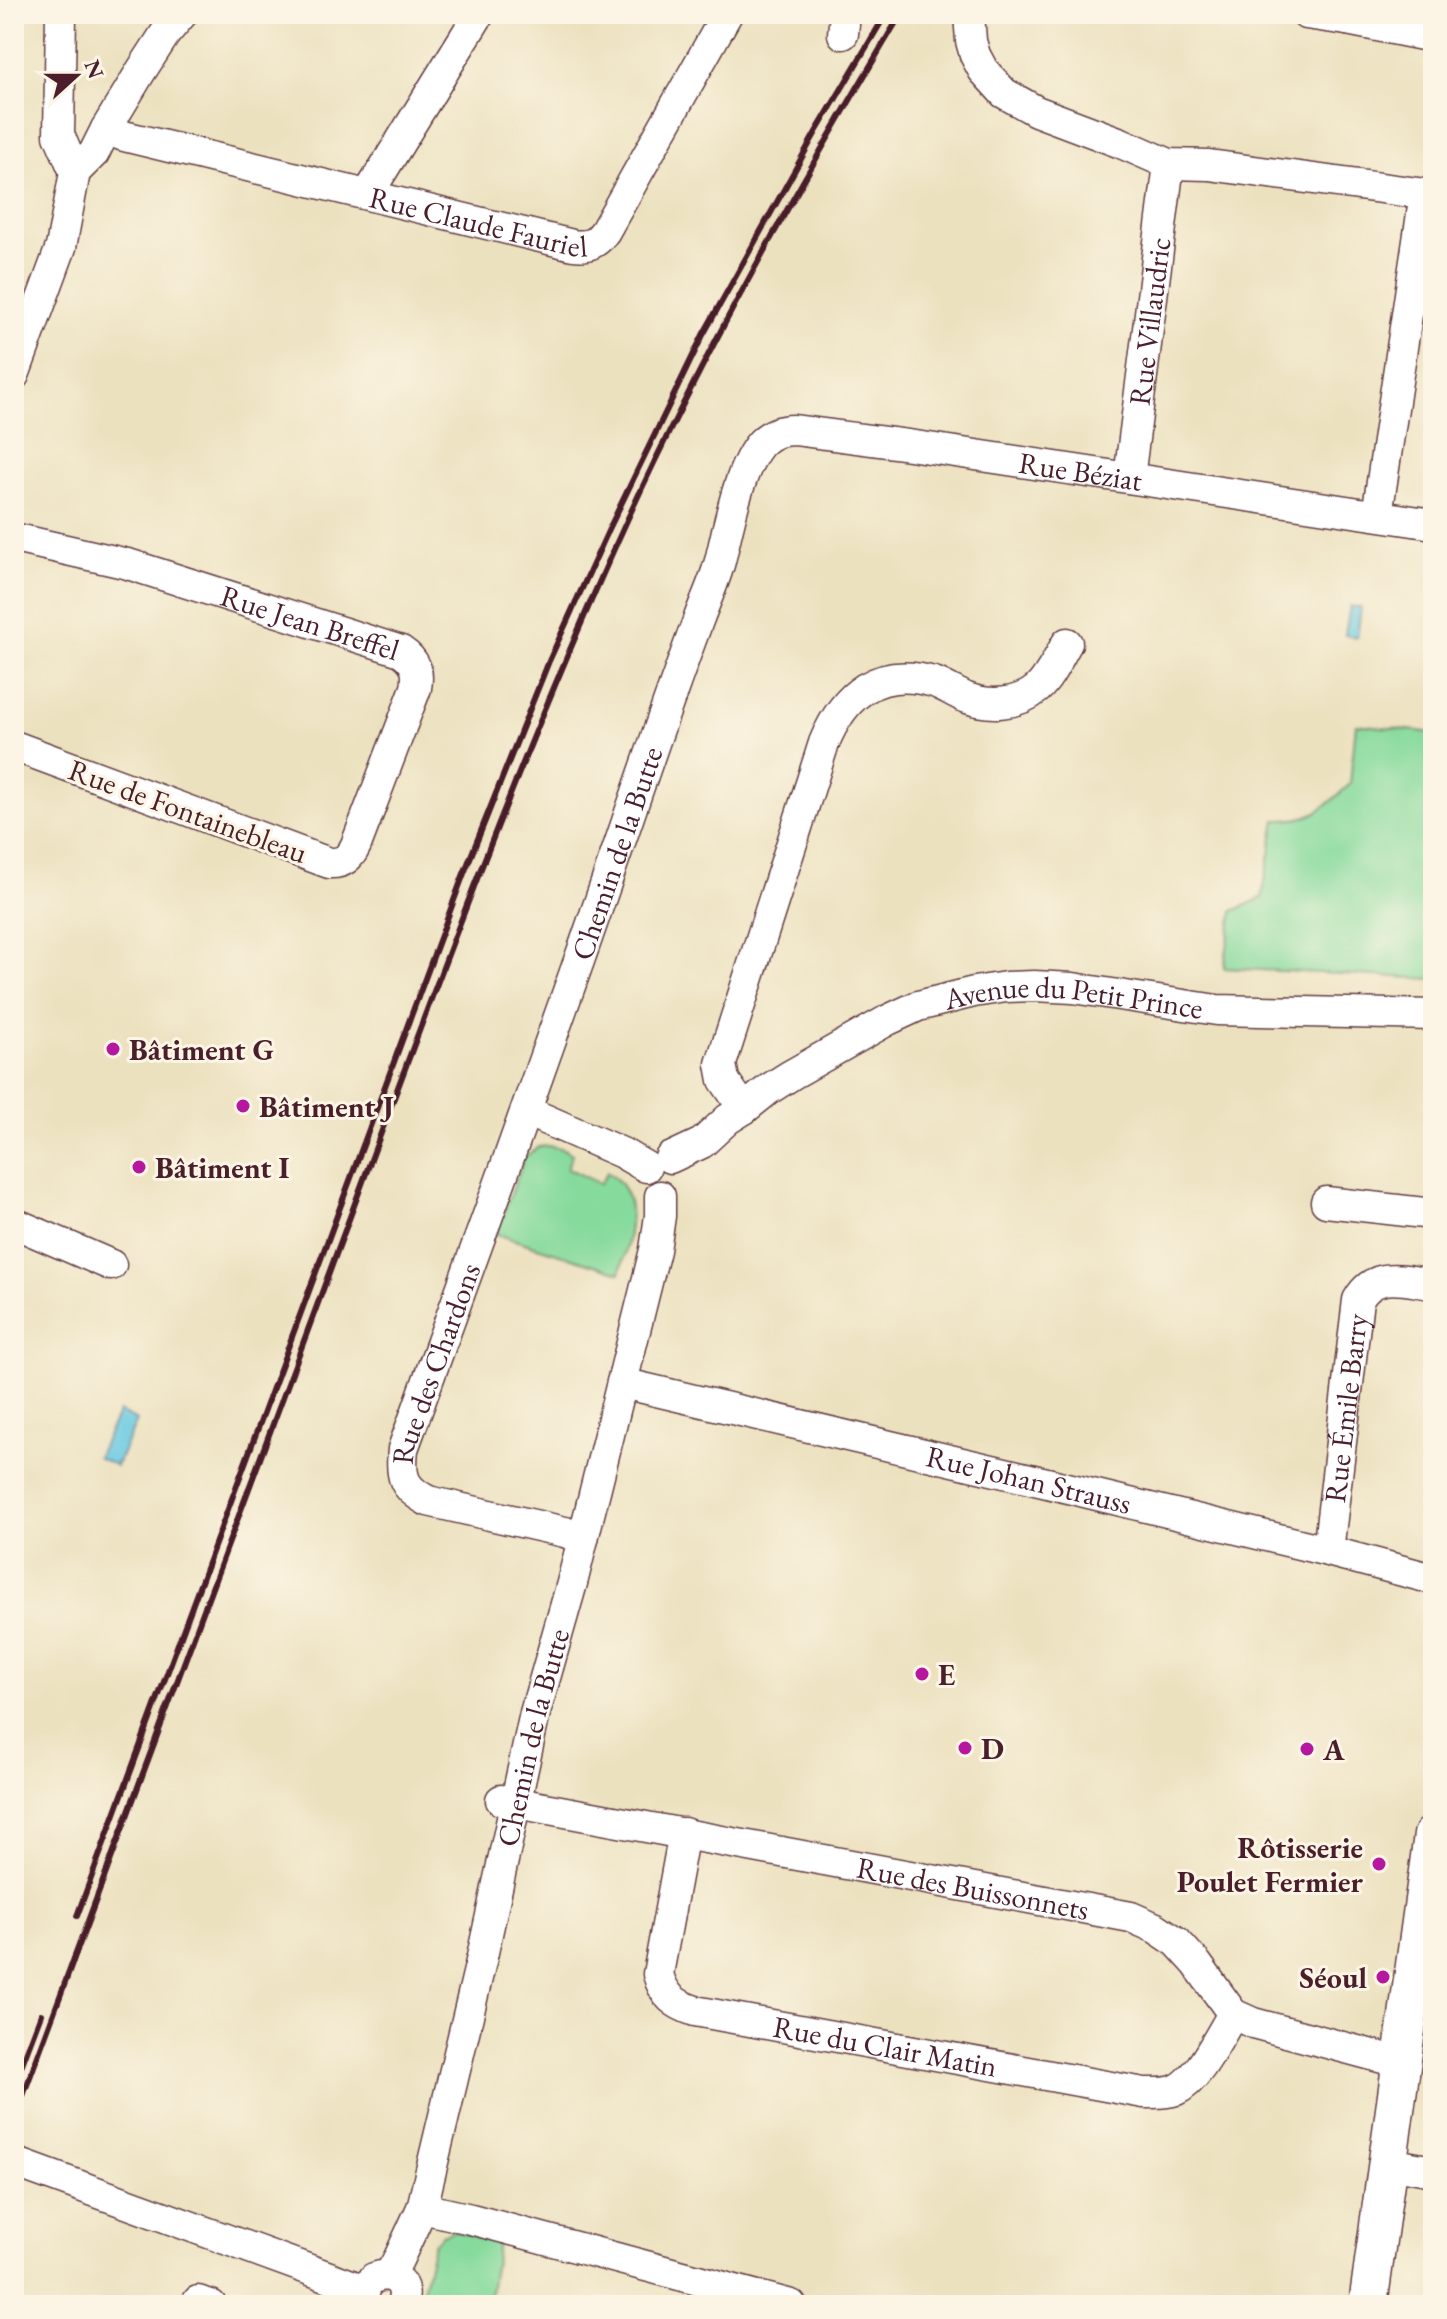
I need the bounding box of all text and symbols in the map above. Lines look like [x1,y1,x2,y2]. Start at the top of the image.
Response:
north arrow [36,36,116,116]
text: N [77,56,111,83]
street label: Rue Claude Fauriel [366,177,588,265]
street label: Rue Villaudric [1119,235,1179,407]
street label: Rue Béziat [1016,442,1146,500]
street label: Rue Jean Breffel [216,575,404,669]
street label: Chemin de la Butte [561,741,671,965]
street label: Rue de Fontainebleau [63,750,313,872]
street label: Avenue du Petit Prince [939,966,1206,1027]
place label: Bâtiment G [129,1030,274,1069]
marker: Bâtiment G [104,1040,122,1058]
place label: Bâtiment J [259,1087,394,1126]
marker: Bâtiment J [234,1097,252,1115]
place label: Bâtiment I [155,1148,290,1187]
marker: Bâtiment I [130,1158,148,1176]
street label: Rue des Chardons [382,1257,489,1466]
street label: Rue Émile Barry [1314,1310,1376,1505]
street label: Rue Johan Strauss [923,1436,1135,1522]
street label: Chemin de la Butte [487,1624,578,1850]
place label: E [938,1655,955,1694]
marker: E [913,1665,931,1683]
place label: D [981,1729,1004,1768]
place label: A [1322,1730,1345,1769]
marker: D [956,1739,974,1757]
marker: A [1298,1740,1316,1758]
place label: Rôtisserie Poulet Fermier [1177,1828,1364,1901]
street label: Rue des Buissonnets [854,1847,1092,1928]
marker: Rôtisserie Poulet Fermier [1370,1855,1388,1873]
place label: Séoul [1299,1958,1367,1997]
marker: Séoul [1374,1968,1392,1986]
street label: Rue du Clair Matin [770,2006,1000,2085]

